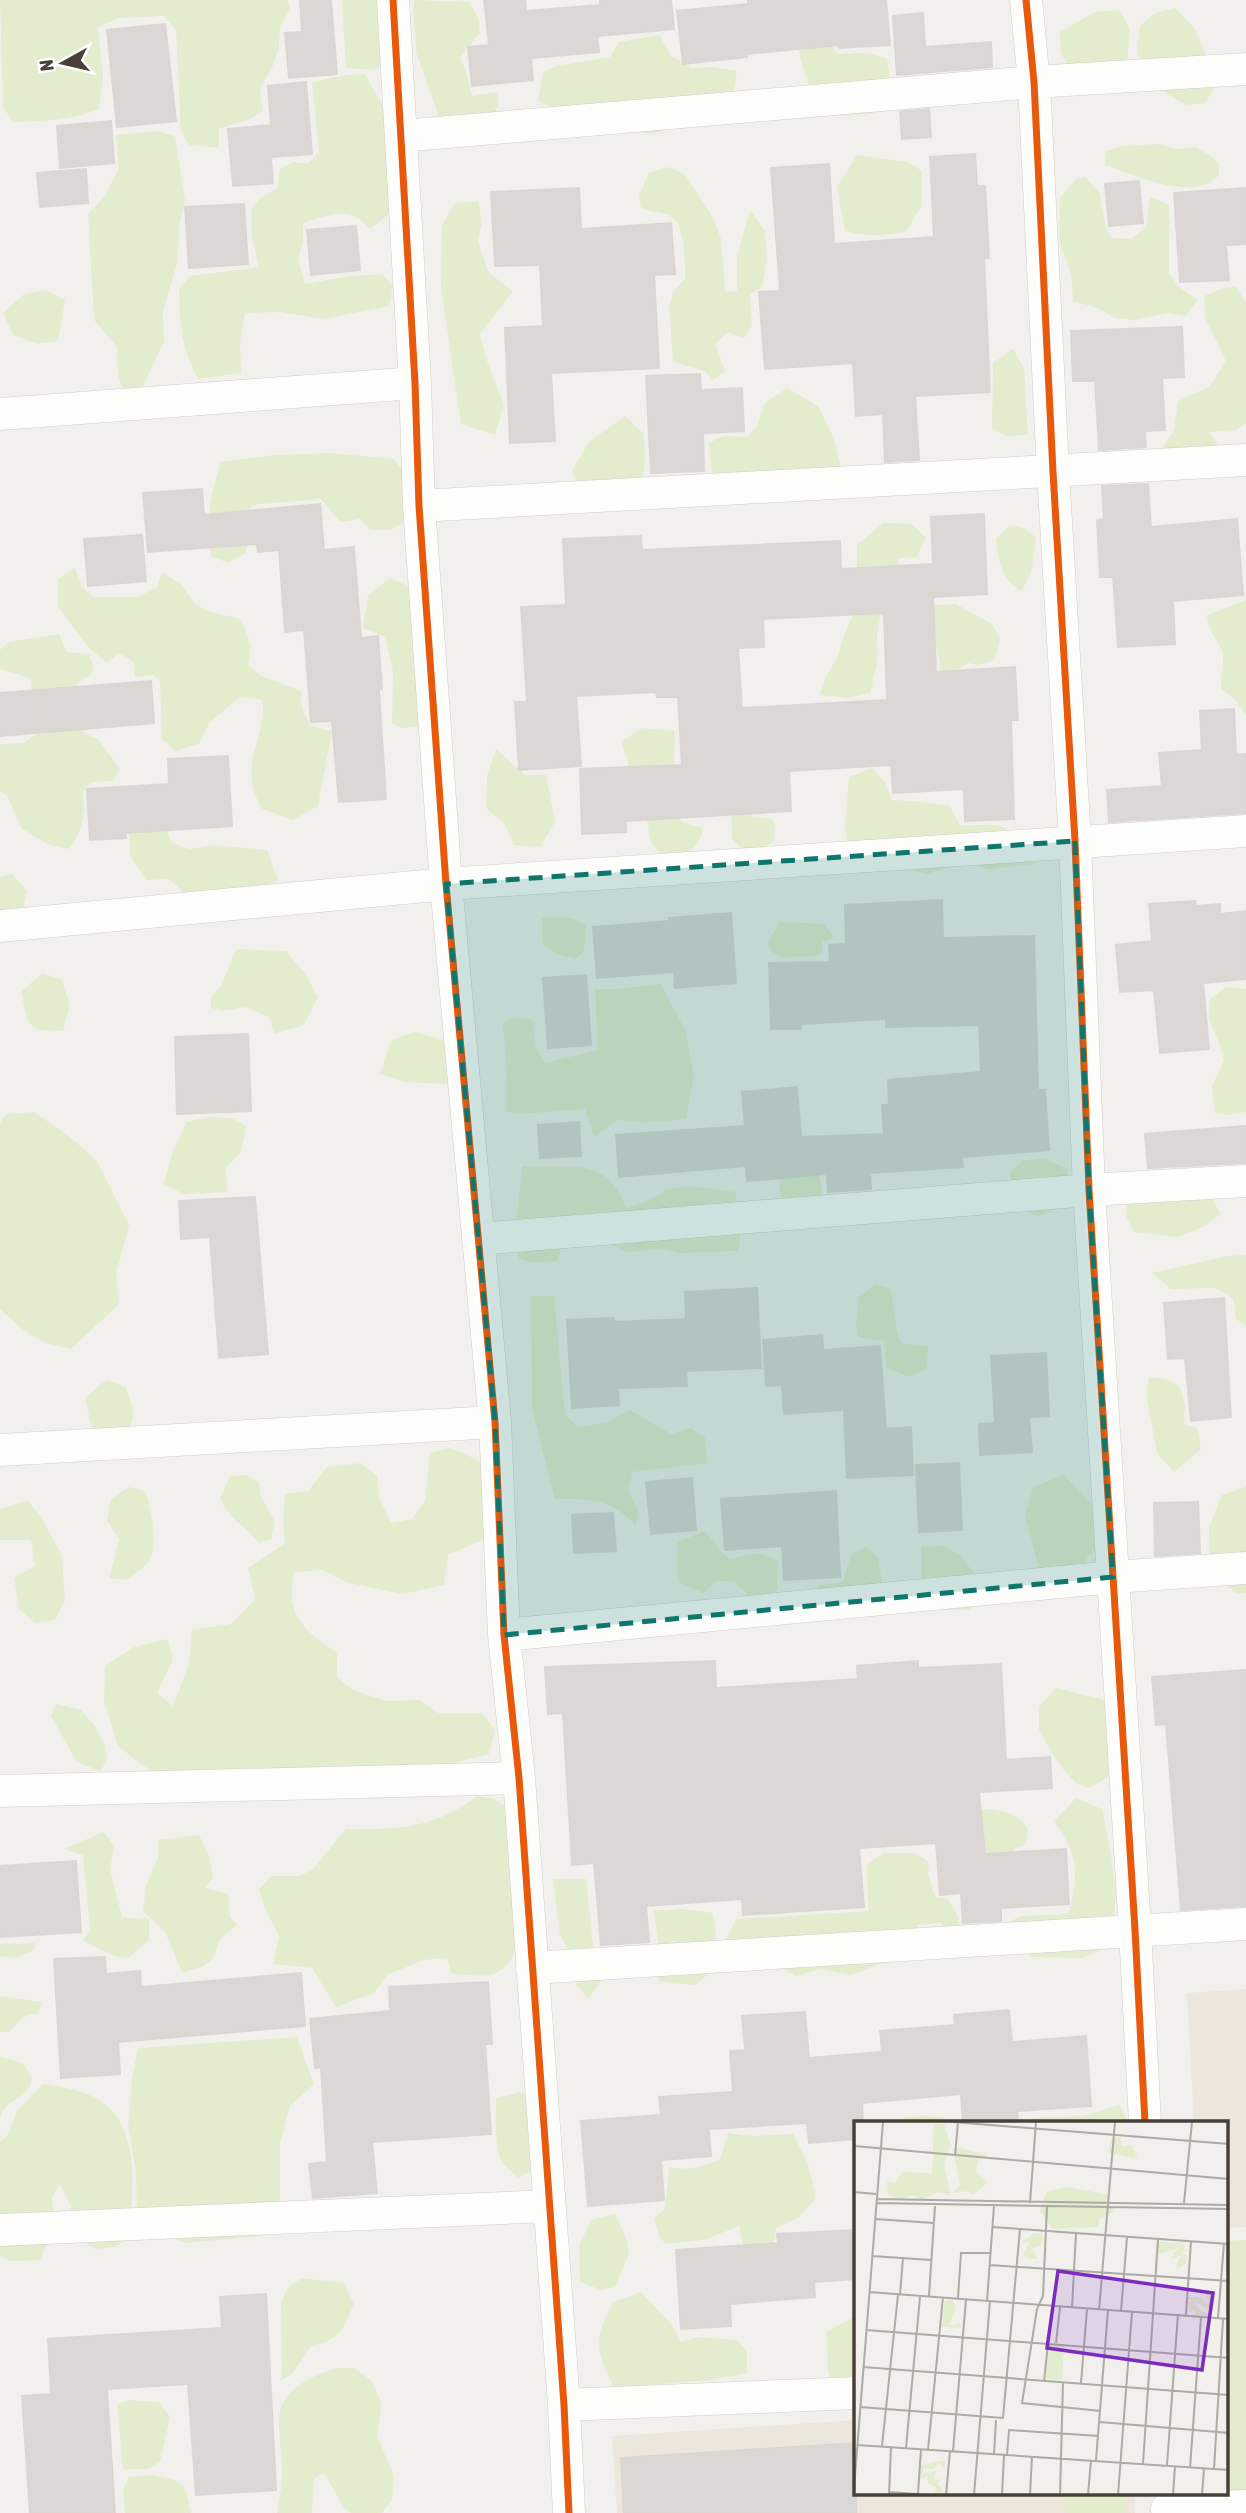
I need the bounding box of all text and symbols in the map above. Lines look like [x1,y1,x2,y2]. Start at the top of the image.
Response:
north arrow [28,28,98,98]
text: N [34,58,58,72]
inset map [854,2121,1228,2496]

